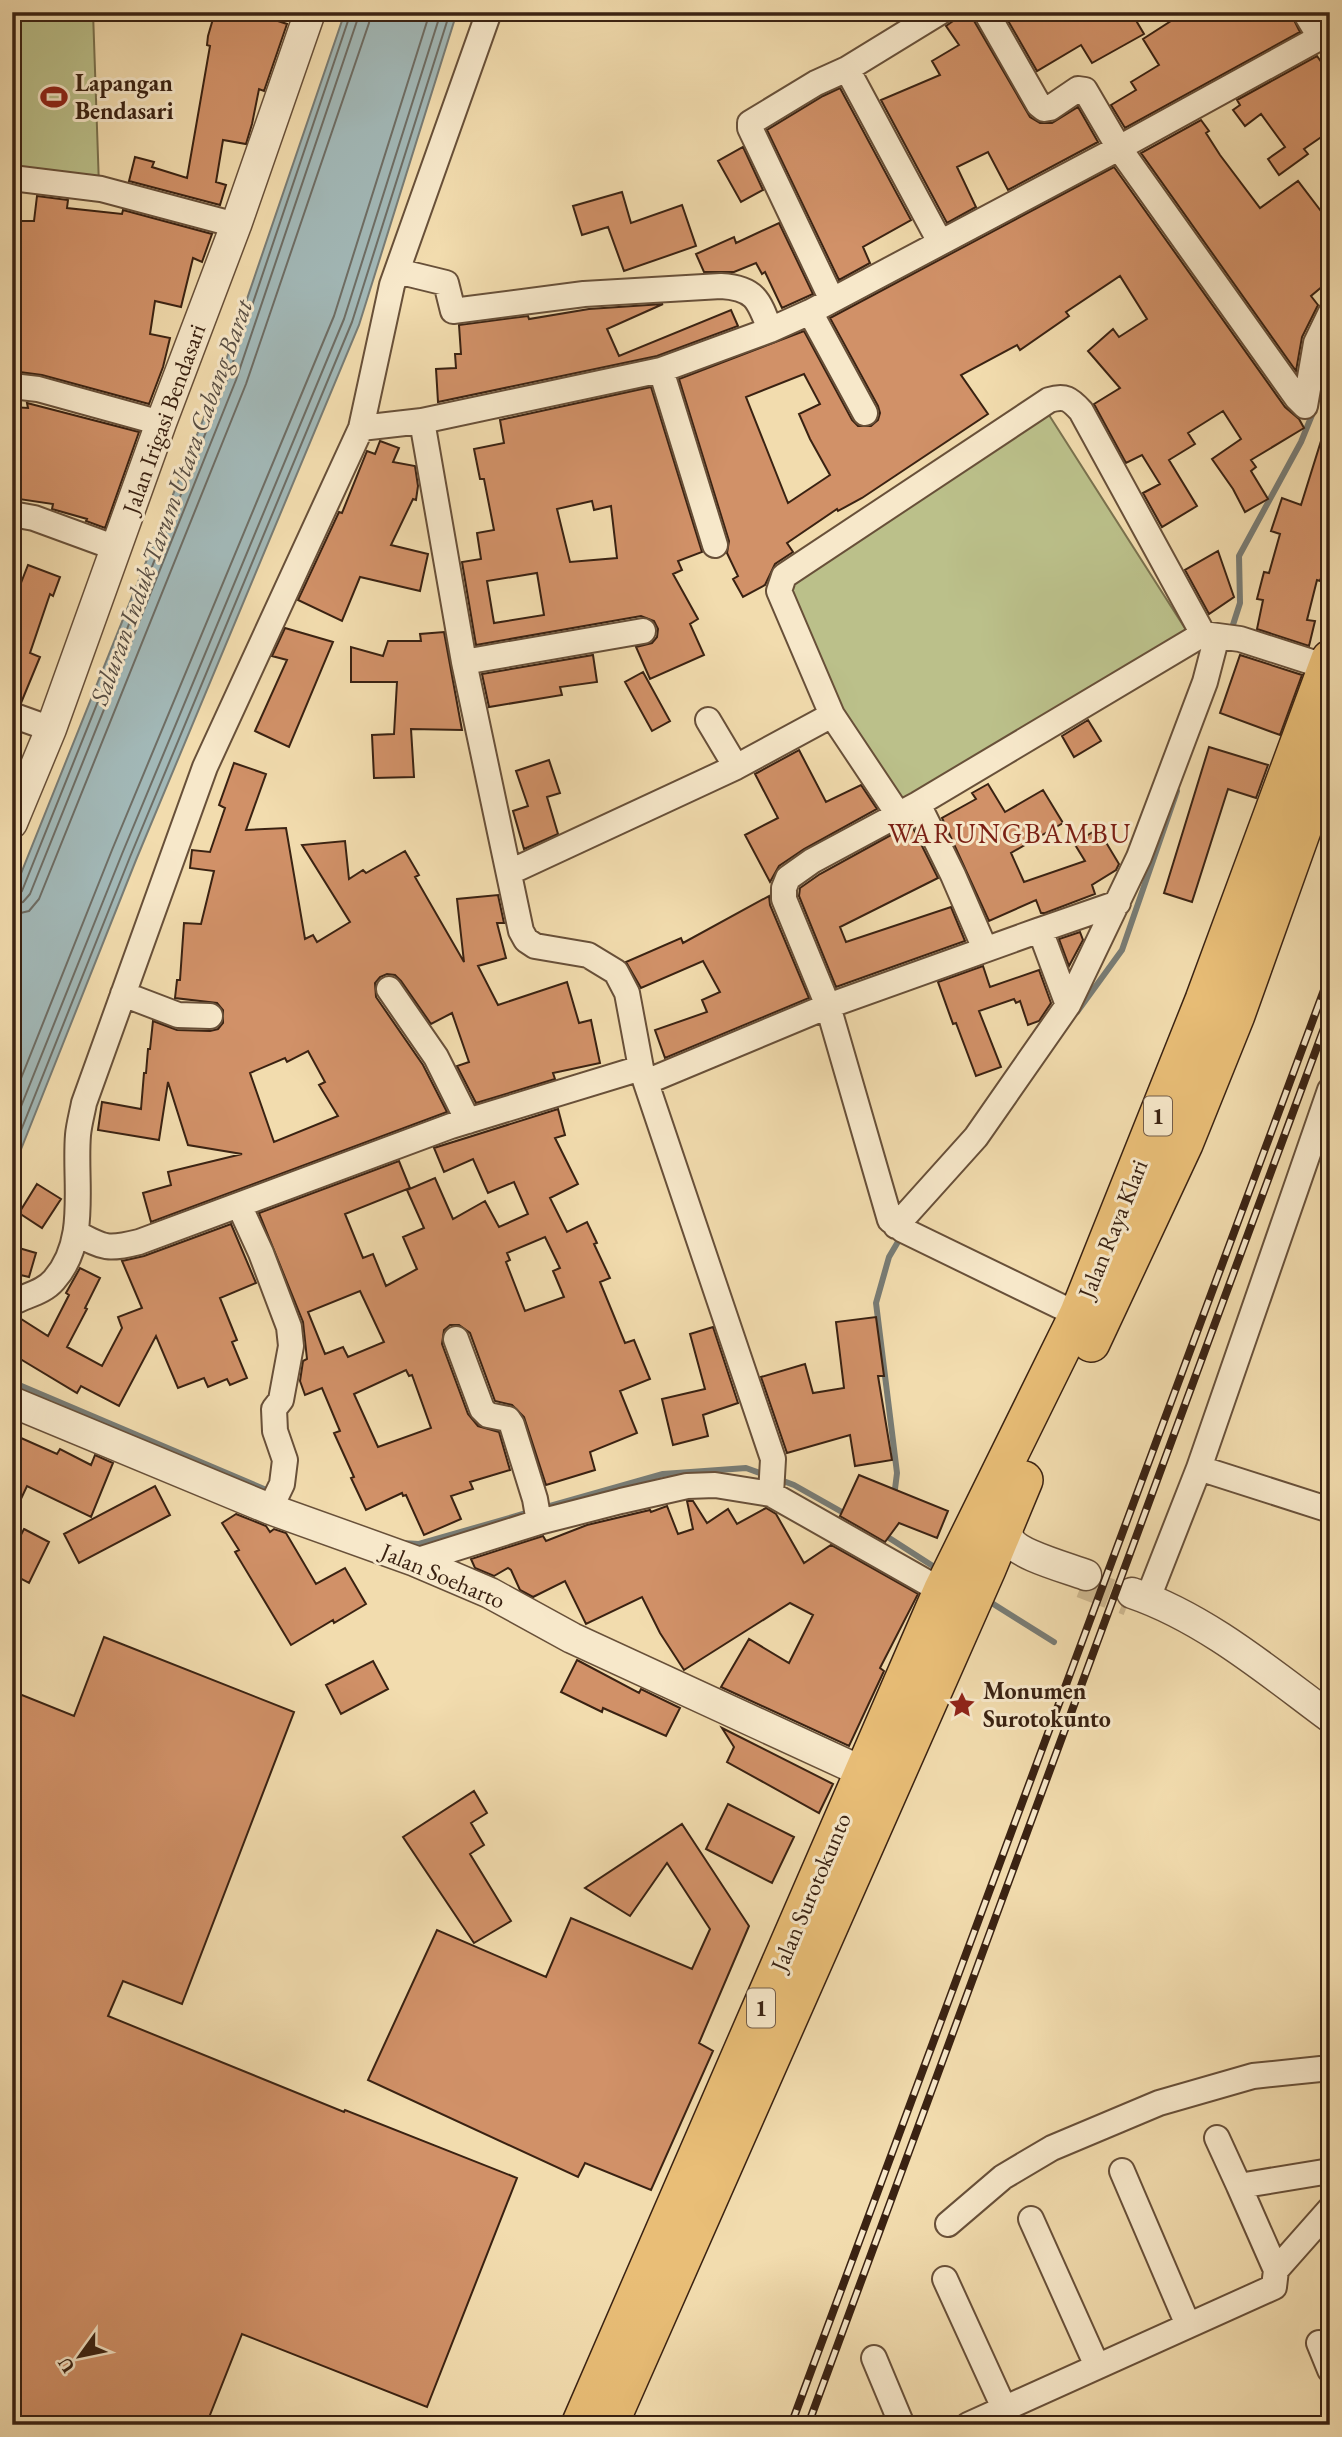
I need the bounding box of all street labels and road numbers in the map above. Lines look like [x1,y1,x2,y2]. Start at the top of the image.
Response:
street label: Jalan Irigasi Bendasari [114,319,212,520]
road number: 1 [1144,1096,1172,1135]
street label: Jalan Raya Klari [1070,1155,1155,1305]
street label: Jalan Soeharto [374,1535,510,1616]
street label: Jalan Surotokunto [762,1808,858,1978]
road number: 1 [747,1988,775,2027]

